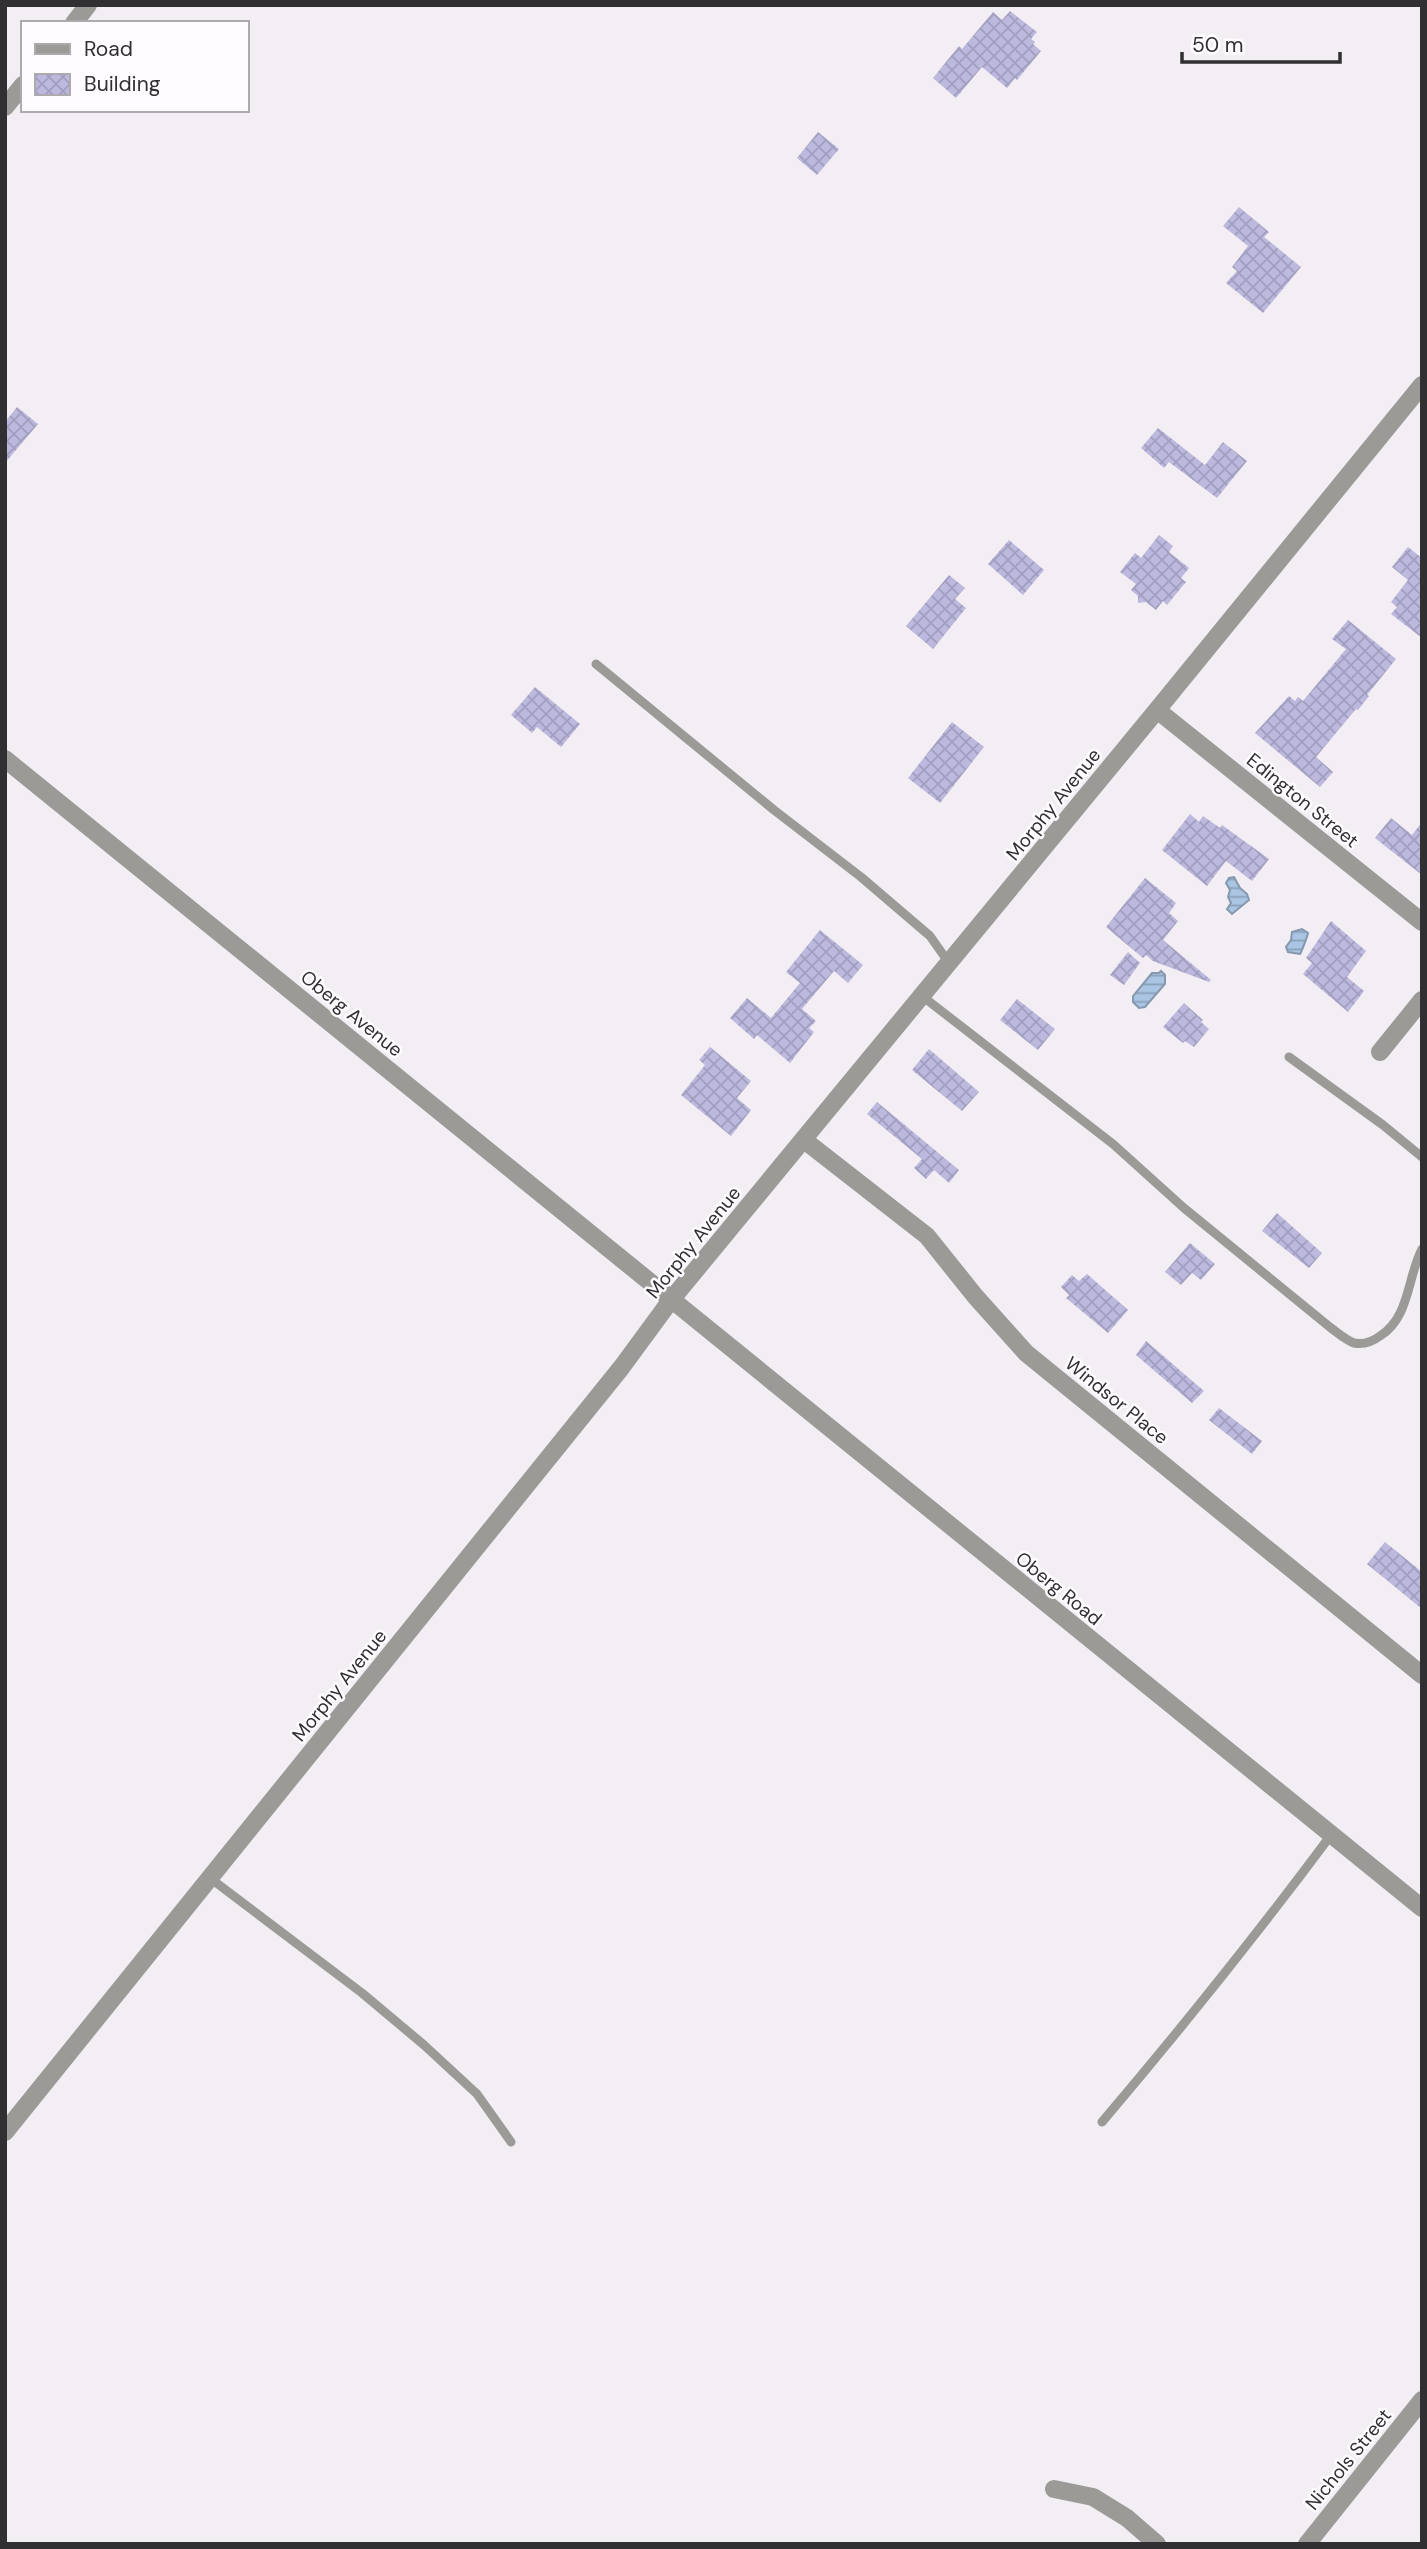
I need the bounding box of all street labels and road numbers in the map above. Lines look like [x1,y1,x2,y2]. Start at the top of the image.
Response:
street label: Morphy Avenue [1001,743,1106,865]
street label: Edington Street [1242,748,1364,853]
street label: Oberg Avenue [295,965,408,1062]
street label: Morphy Avenue [641,1181,746,1303]
street label: Windsor Place [1060,1351,1173,1450]
street label: Oberg Road [1010,1546,1107,1631]
street label: Morphy Avenue [287,1624,392,1746]
street label: Nichols Street [1300,2403,1397,2515]

